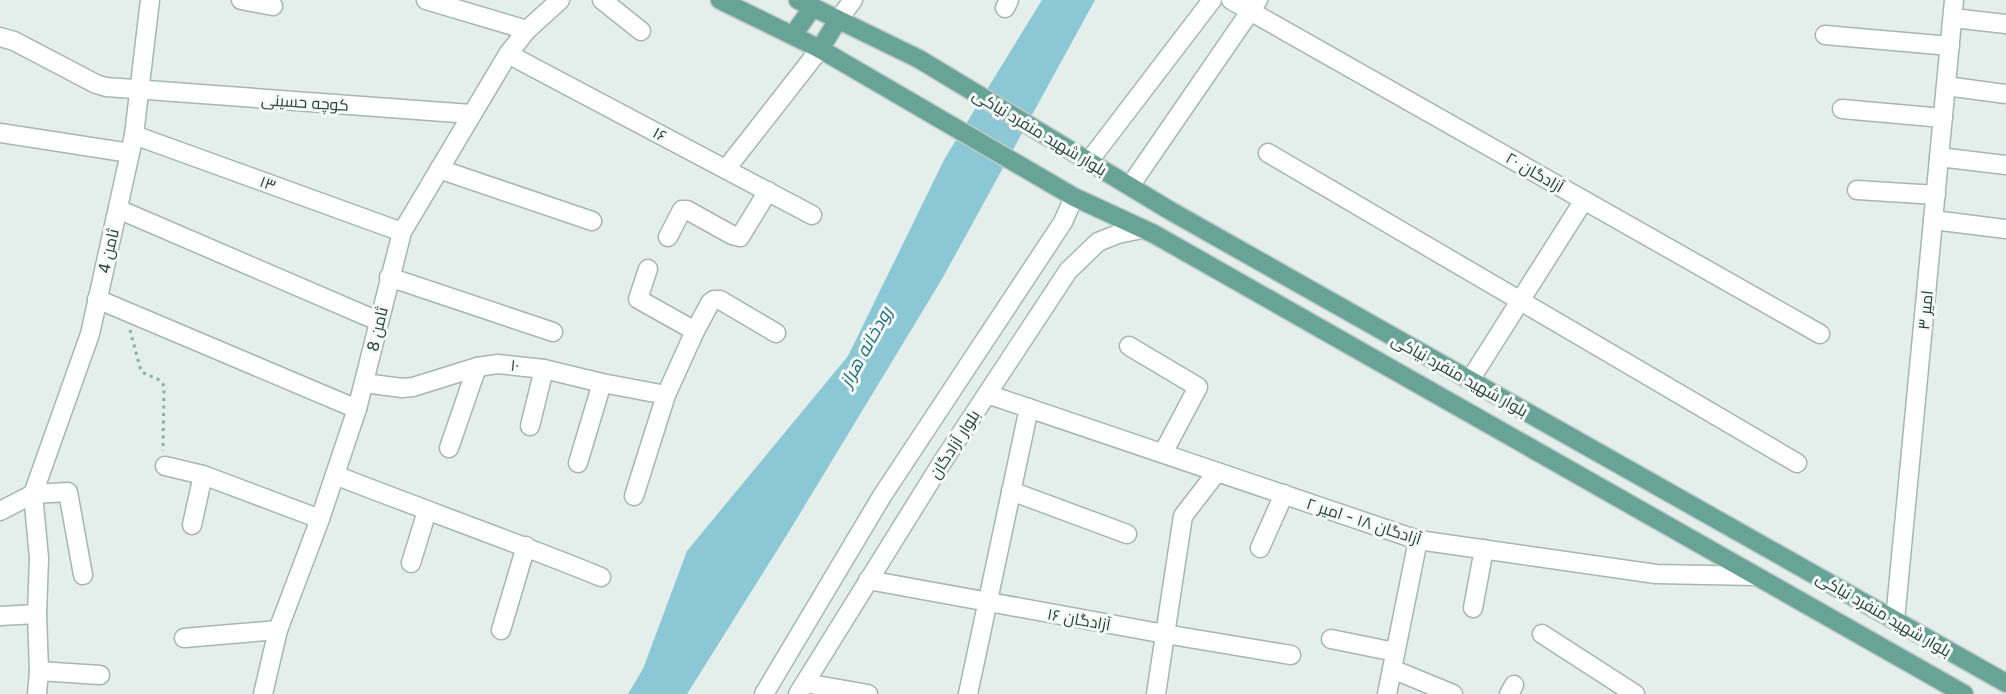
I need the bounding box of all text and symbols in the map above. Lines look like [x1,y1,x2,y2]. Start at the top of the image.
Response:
street label: بلوار شهید منفرد نیاکی [969,84,1111,181]
street label: کوچه حسینی [260,89,350,117]
street label: ۱۶ [650,122,670,146]
street label: آزادگان ۲۰ [1502,147,1568,198]
street label: ۱۳ [257,171,279,195]
street label: ثامن 4 [93,226,124,276]
street label: امیر ۳ [1913,289,1937,331]
water label: رودخانه هراز [834,302,897,392]
street label: ثامن 8 [362,304,393,353]
street label: بلوار شهید منفرد نیاکی [1388,329,1532,422]
street label: ۱۰ [510,355,520,375]
street label: بلوار آزادگان [924,406,985,483]
street label: آزادگان ۱۸ - امیر ۲ [1304,493,1425,550]
street label: بلوار شهید منفرد نیاکی [1812,567,1955,662]
street label: آزادگان ۱۶ [1046,604,1113,635]

